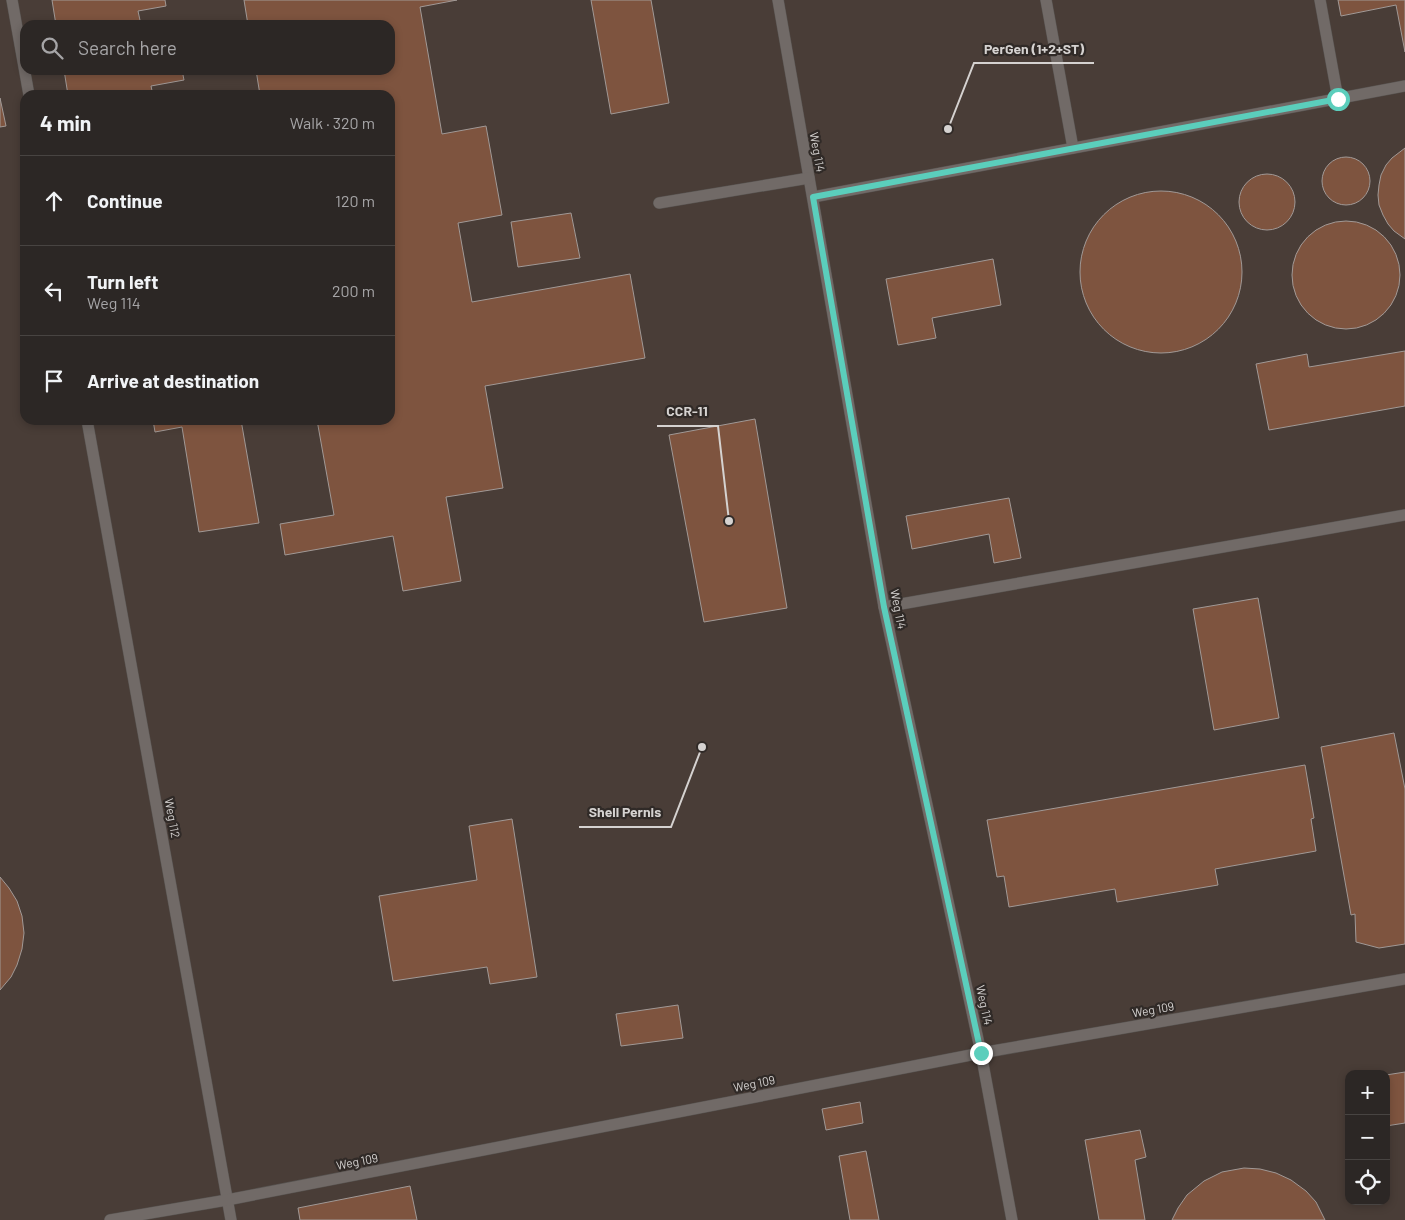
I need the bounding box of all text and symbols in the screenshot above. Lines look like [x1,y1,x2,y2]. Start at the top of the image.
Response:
search box [20,20,395,75]
icon: search [38,34,66,62]
callout: PerGen (1+2+ST) [974,34,1094,63]
text: Search here [78,36,177,59]
text: PerGen (1+2+ST) [984,40,1084,57]
route start [1327,88,1350,111]
text: 4 min [40,110,91,135]
text: Walk · 320 m [290,113,375,132]
street label: Weg 114 [808,131,828,173]
icon: ahead [40,187,68,215]
text: Continue [87,189,163,212]
text: 120 m [335,191,375,210]
text: Turn left [87,270,158,293]
icon: left [40,277,68,305]
text: 200 m [332,281,375,300]
text: Weg 114 [87,293,141,312]
icon: arrive [40,367,68,395]
text: Arrive at destination [87,369,259,392]
callout: CCR-11 [657,397,718,426]
text: CCR-11 [666,402,708,419]
street label: Weg 114 [888,588,910,630]
street label: Weg 112 [163,797,183,839]
callout: Shell Pernis [579,798,671,827]
text: Shell Pernis [589,803,661,820]
street label: Weg 114 [974,984,996,1026]
street label: Weg 109 [1131,998,1175,1020]
route end [970,1042,993,1065]
map controls [1345,1070,1390,1205]
button: + [1345,1070,1390,1115]
street label: Weg 109 [732,1072,776,1094]
button: − [1345,1115,1390,1160]
street label: Weg 109 [335,1150,379,1172]
button: locate [1345,1160,1390,1205]

